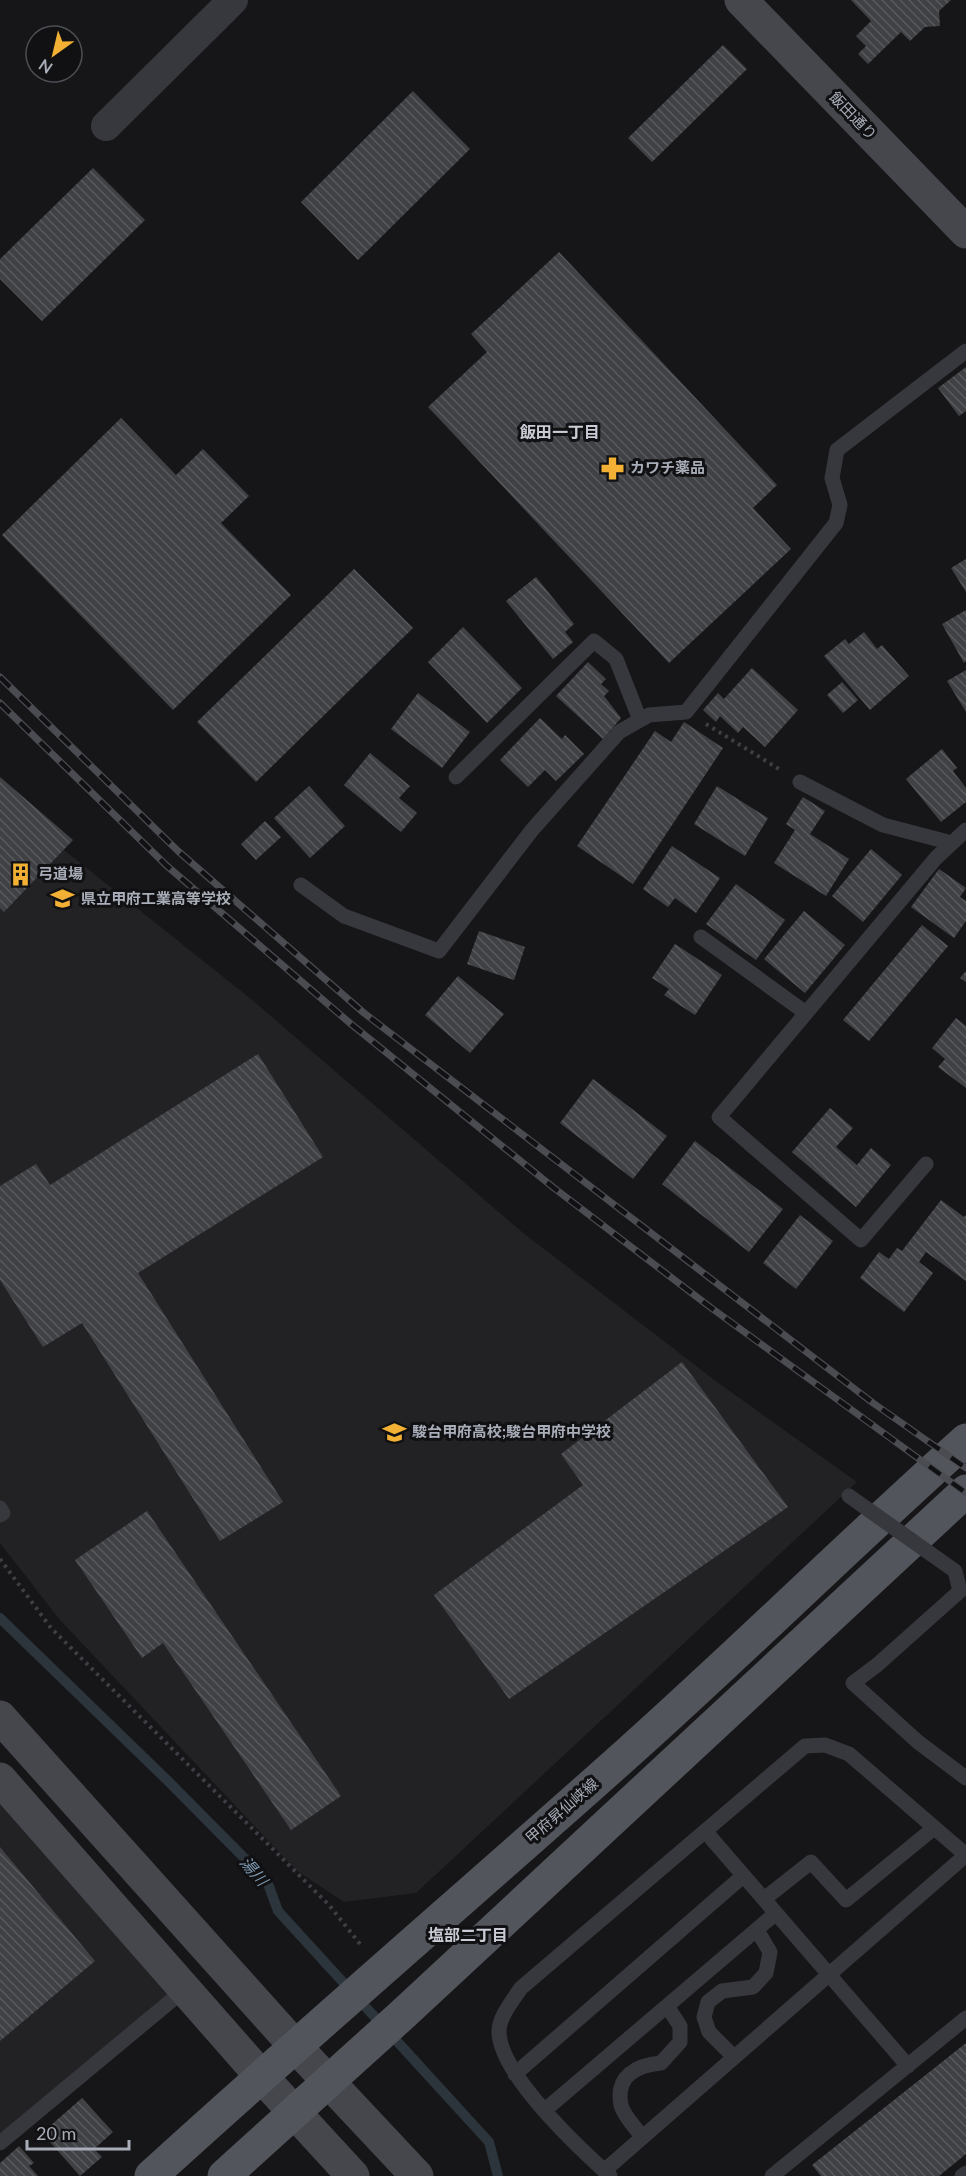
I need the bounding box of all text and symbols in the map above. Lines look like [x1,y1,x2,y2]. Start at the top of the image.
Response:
north arrow [24,24,84,84]
text: N [35,56,56,78]
street label: 飯田通り [826,87,881,143]
district label: 飯田一丁目 [519,422,600,441]
pharmacy icon: カワチ薬品 [599,455,625,481]
place label: カワチ薬品 [630,458,705,476]
building icon: 弓道場 [7,861,33,887]
place label: 弓道場 [38,864,83,882]
school or university icon: 県立甲府工業高等学校 [50,886,76,912]
place label: 県立甲府工業高等学校 [81,889,231,907]
school or university icon: 駿台甲府高校;駿台甲府中学校 [381,1419,407,1445]
place label: 駿台甲府高校;駿台甲府中学校 [412,1422,611,1440]
street label: 甲府昇仙峡線 [521,1774,601,1847]
water label: 湯川 [237,1852,273,1890]
district label: 塩部二丁目 [428,1925,508,1944]
scale bar [27,2113,129,2151]
text: 20 m [36,2122,76,2144]

